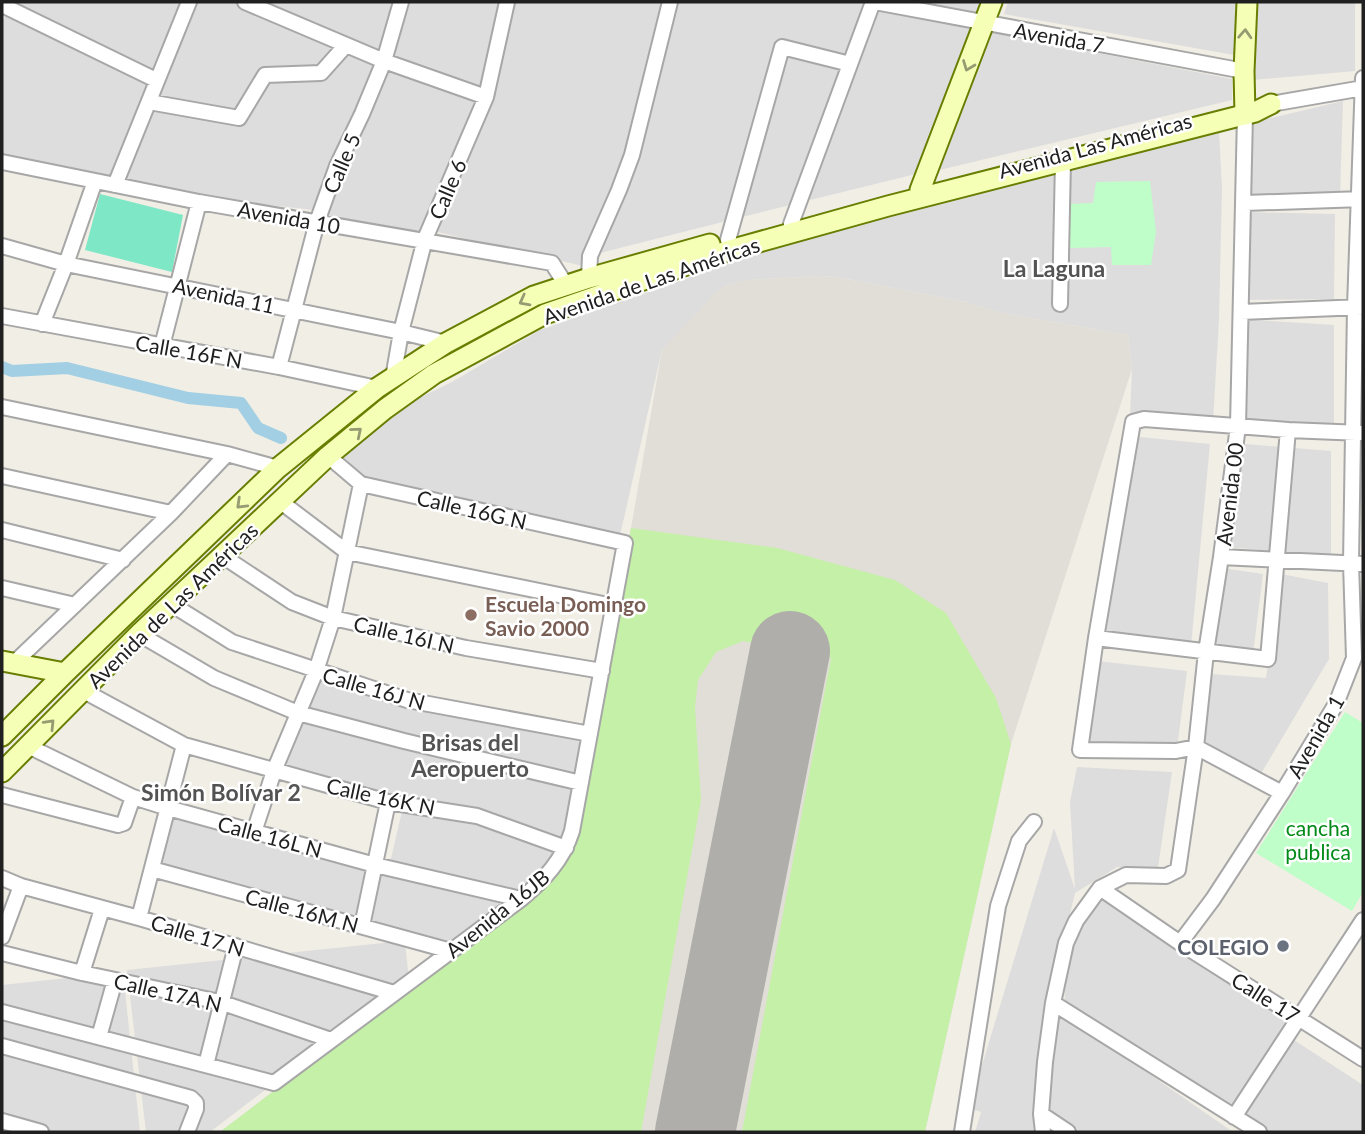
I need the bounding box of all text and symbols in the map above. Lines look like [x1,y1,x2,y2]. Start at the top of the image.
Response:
street label: Avenida 7 [1012,17,1106,57]
one-way arrow [1238,28,1253,39]
one-way arrow [962,59,976,71]
street label: Avenida Las Américas [996,107,1194,183]
street label: Calle 5 [317,129,365,197]
street label: Calle 6 [423,155,471,223]
street label: Avenida 10 [236,196,342,238]
street label: Avenida de Las Américas [539,231,763,329]
district label: La Laguna [1003,254,1105,282]
street label: Avenida 11 [171,272,277,318]
one-way arrow [519,293,531,306]
street label: Calle 16F N [134,329,244,373]
one-way arrow [348,428,361,440]
street label: Avenida 00 [1210,441,1248,547]
street label: Calle 16G N [415,484,529,534]
one-way arrow [236,495,249,508]
street label: Avenida de Las Américas [82,517,262,693]
place label: Escuela Domingo Savio 2000 [485,591,646,640]
marker: Escuela Domingo Savio 2000 [463,607,479,623]
street label: Calle 16I N [351,610,457,658]
street label: Calle 16J N [320,661,428,715]
street label: Avenida 1 [1281,690,1349,782]
one-way arrow [41,719,54,732]
district label: Brisas del Aeropuerto [410,728,529,782]
street label: Calle 16K N [324,772,438,820]
district label: Simón Bolívar 2 [141,778,301,806]
street label: Calle 16L N [215,810,325,862]
park label: cancha publica [1285,815,1351,864]
street label: Avenida 16JB [440,864,554,962]
street label: Calle 16M N [243,883,361,937]
street label: Calle 17 N [148,909,248,961]
place label: COLEGIO [1177,934,1269,959]
marker: COLEGIO [1275,938,1291,954]
street label: Calle 17 [1227,966,1305,1028]
street label: Calle 17A N [112,967,224,1017]

